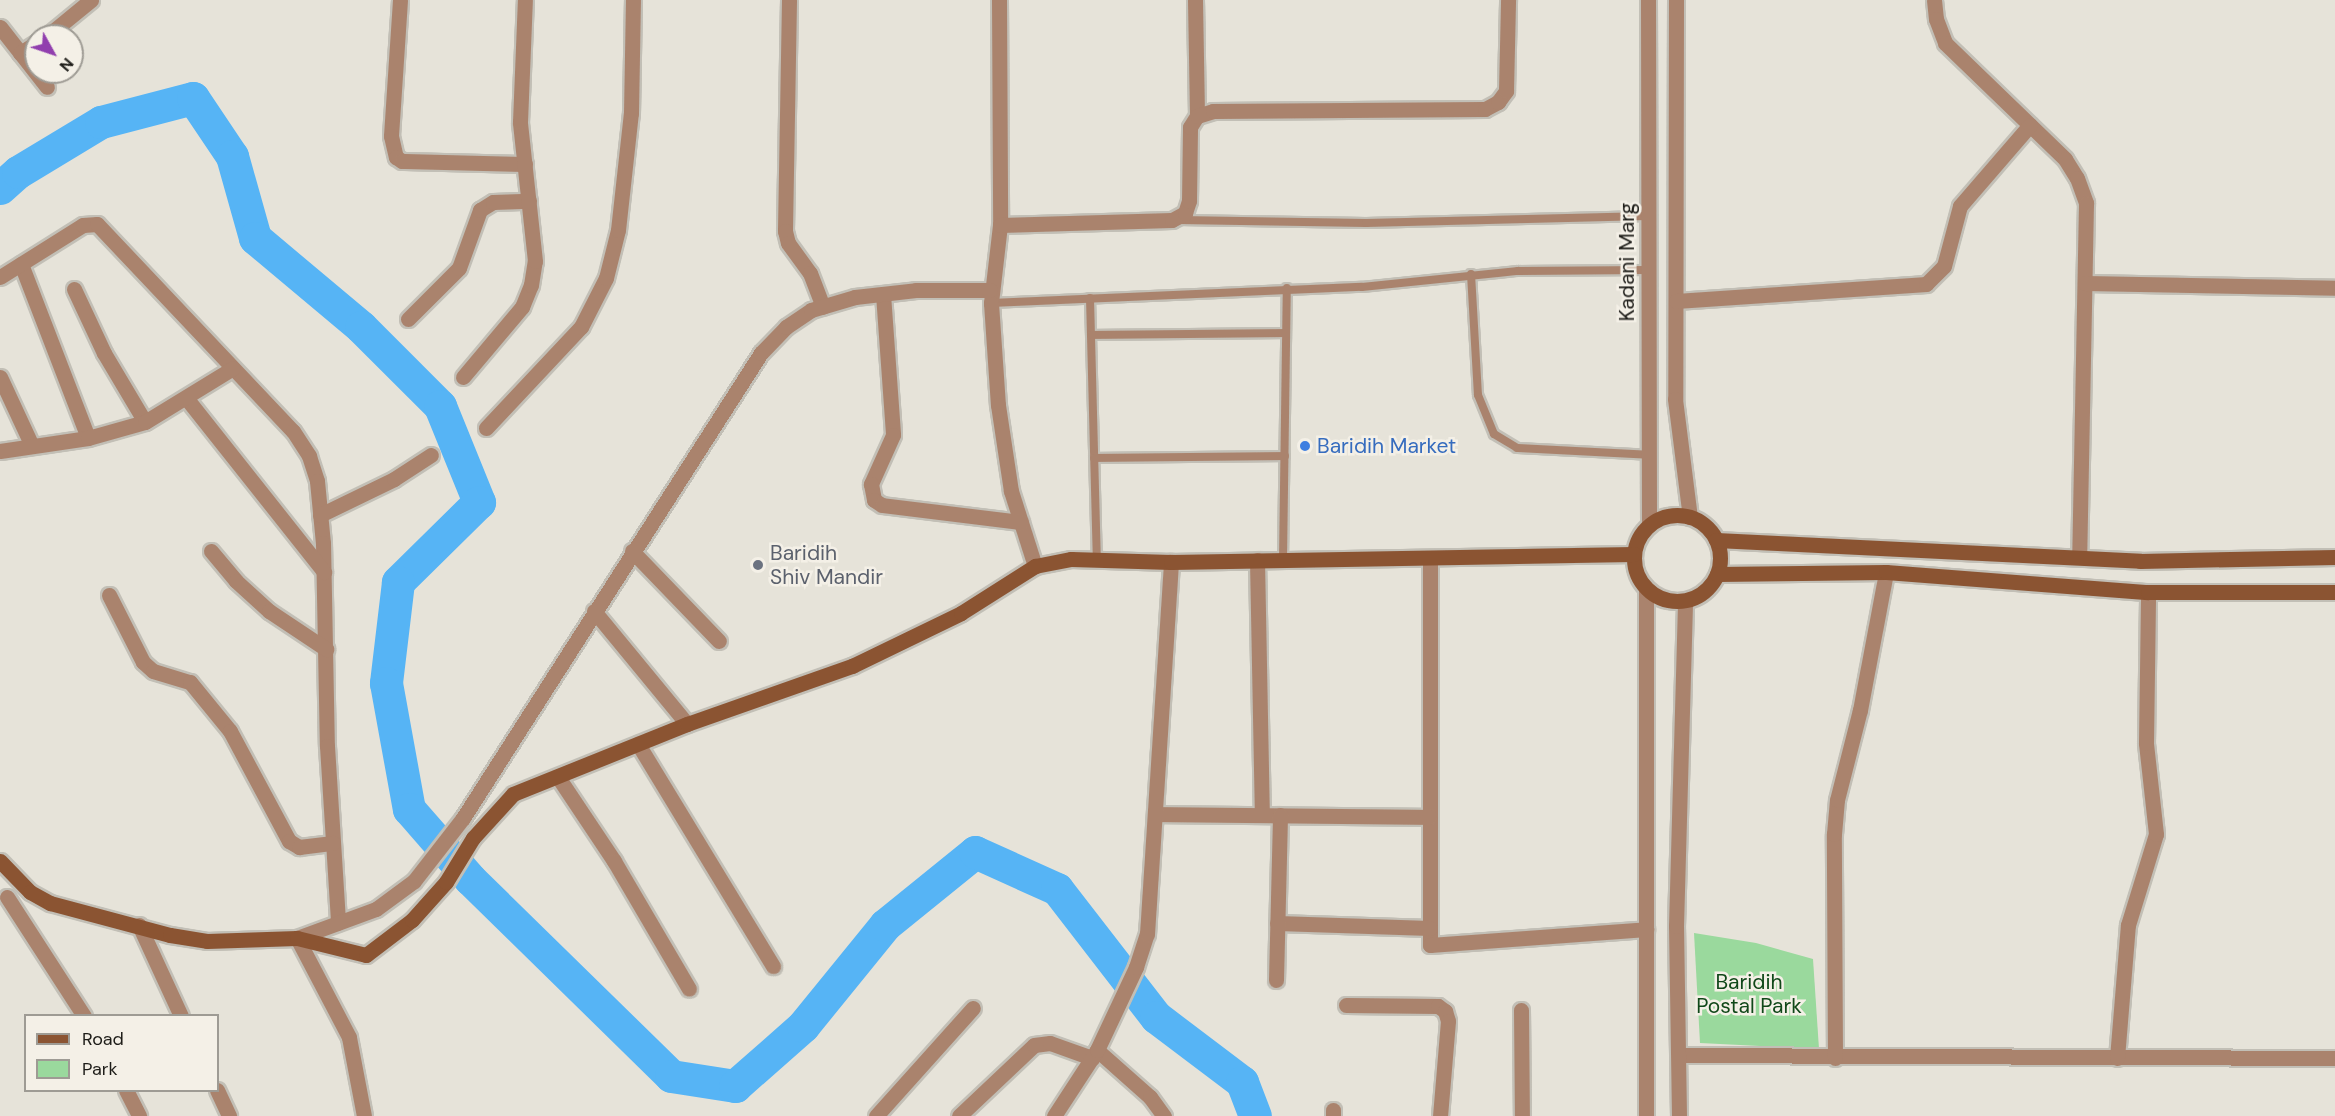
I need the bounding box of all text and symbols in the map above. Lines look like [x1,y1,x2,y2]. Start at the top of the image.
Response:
north arrow [24,24,84,84]
text: N [55,53,78,76]
street label: Kadani Marg [1614,203,1640,321]
place label: Baridih Market [1317,433,1456,459]
marker: Baridih Market [1298,439,1312,453]
place label: Baridih Shiv Mandir [770,540,883,590]
marker: Baridih Shiv Mandir [751,558,765,572]
park label: Baridih Postal Park [1696,969,1802,1019]
legend [24,1014,219,1092]
text: Road [82,1027,124,1051]
text: Park [82,1057,118,1081]

